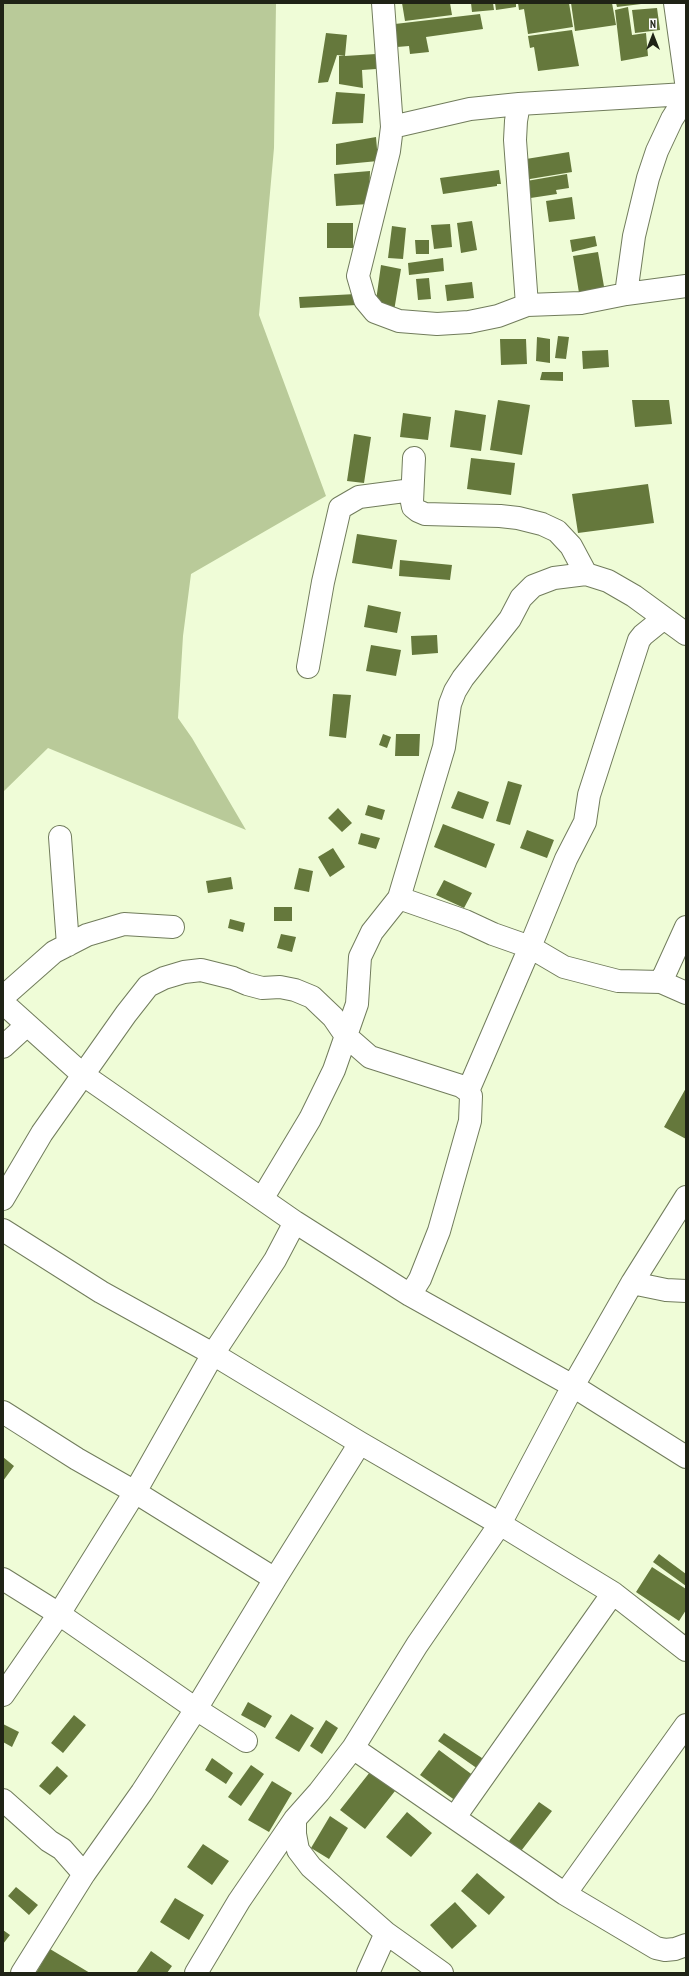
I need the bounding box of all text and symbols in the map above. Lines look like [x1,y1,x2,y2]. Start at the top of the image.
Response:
north arrow [633,16,673,56]
text: N [650,17,656,31]

